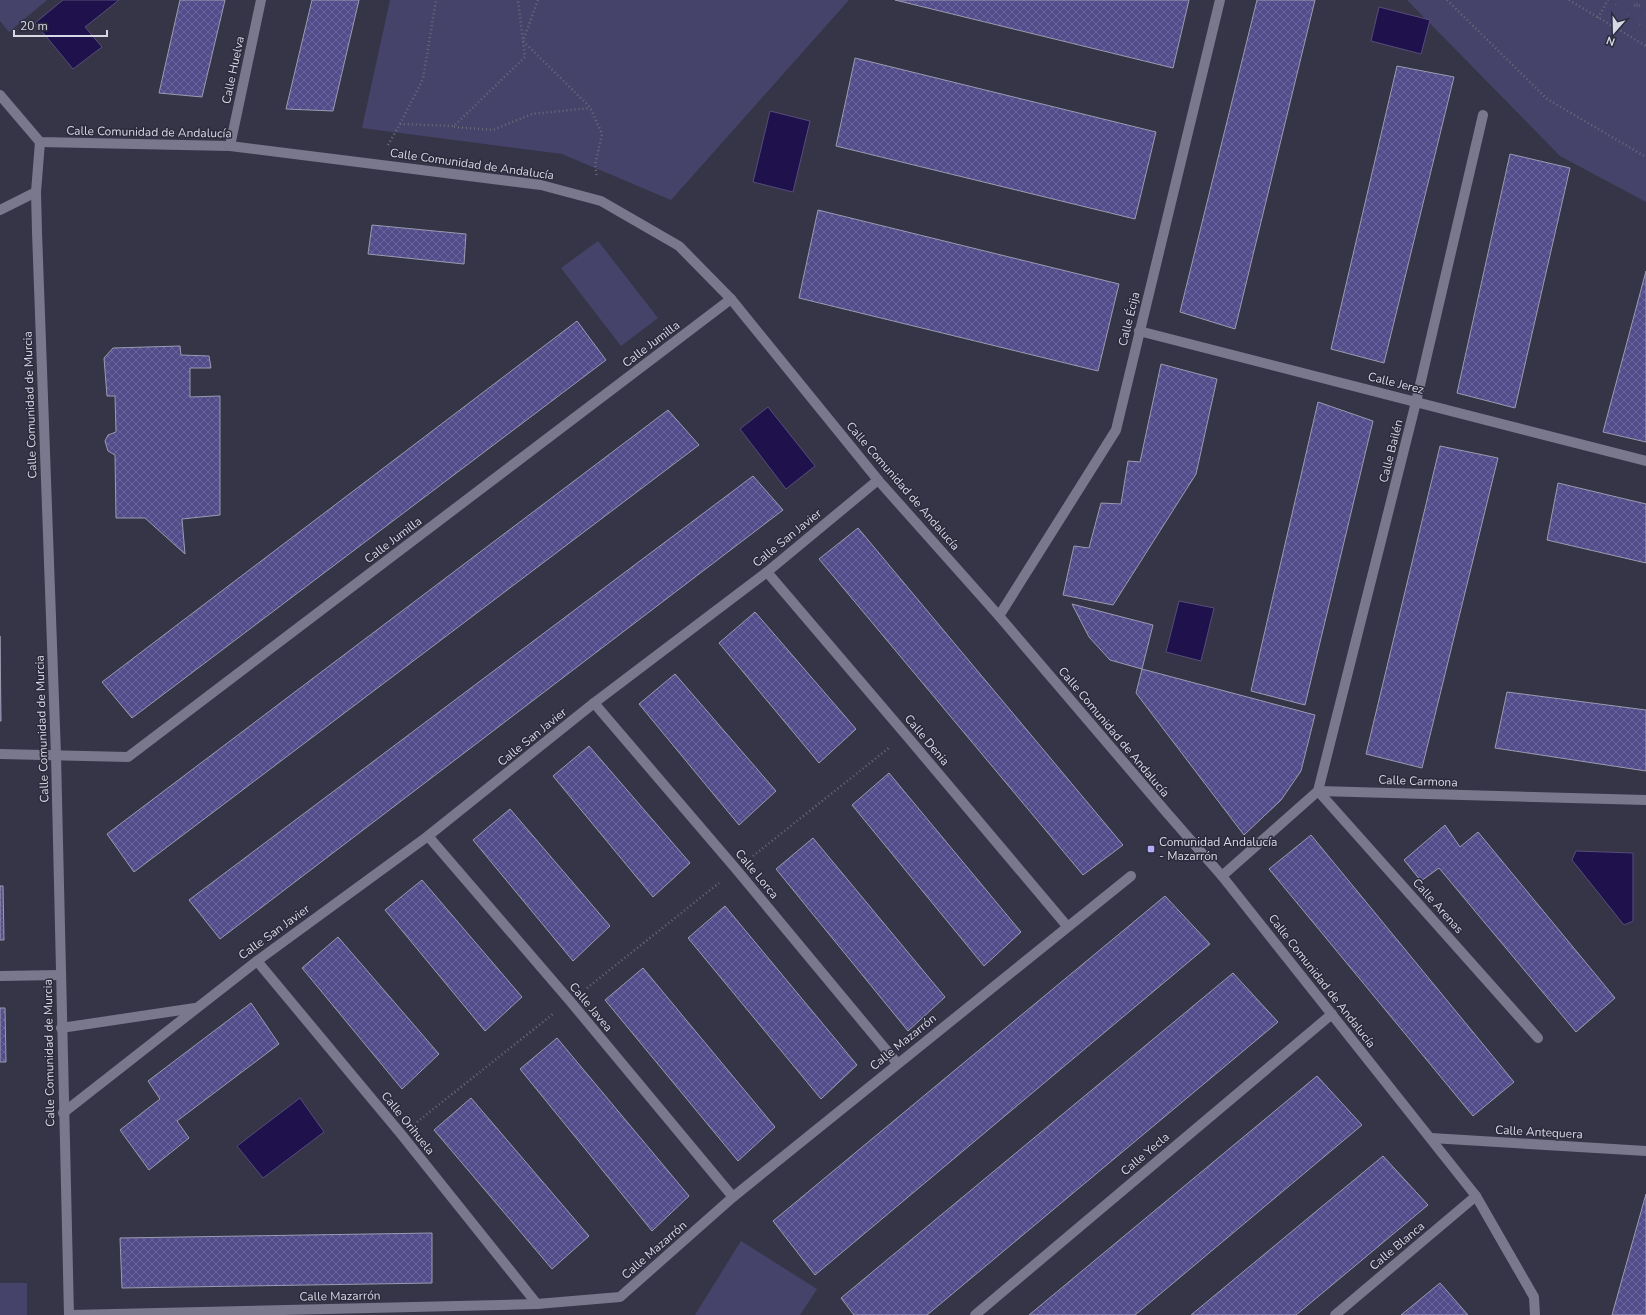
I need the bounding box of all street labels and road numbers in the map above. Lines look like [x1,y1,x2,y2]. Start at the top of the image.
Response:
street label: Calle Huelva [218,35,248,105]
street label: Calle Comunidad de Andalucía [66,123,232,141]
street label: Calle Comunidad de Andalucía [389,145,555,183]
street label: Calle Écija [1115,290,1143,348]
street label: Calle Jumilla [619,317,683,371]
street label: Calle Comunidad de Murcia [19,331,41,479]
street label: Calle Jerez [1366,368,1426,398]
street label: Calle Comunidad de Andalucía [843,418,963,554]
street label: Calle Bailén [1375,418,1407,484]
street label: Calle San Javier [749,505,825,571]
street label: Calle Jumilla [361,513,425,567]
street label: Calle Comunidad de Murcia [31,655,53,803]
street label: Calle Comunidad de Andalucía [1055,663,1173,801]
street label: Calle San Javier [494,704,570,770]
street label: Calle Denia [901,711,953,769]
street label: Calle Carmona [1378,772,1458,790]
street label: Calle Lorca [732,846,782,902]
street label: Calle Arenas [1409,875,1467,937]
street label: Calle San Javier [235,900,313,963]
street label: Calle Comunidad de Andalucía [1265,911,1379,1051]
street label: Calle Comunidad de Murcia [40,979,58,1127]
street label: Calle Javea [566,979,616,1035]
street label: Calle Mazarrón [866,1010,940,1074]
street label: Calle Orihuela [378,1088,438,1158]
street label: Calle Antequera [1495,1122,1583,1142]
street label: Calle Yecla [1117,1129,1173,1179]
street label: Calle Mazarrón [618,1217,690,1283]
street label: Calle Blanca [1366,1218,1428,1274]
street label: Calle Mazarrón [299,1287,381,1305]

